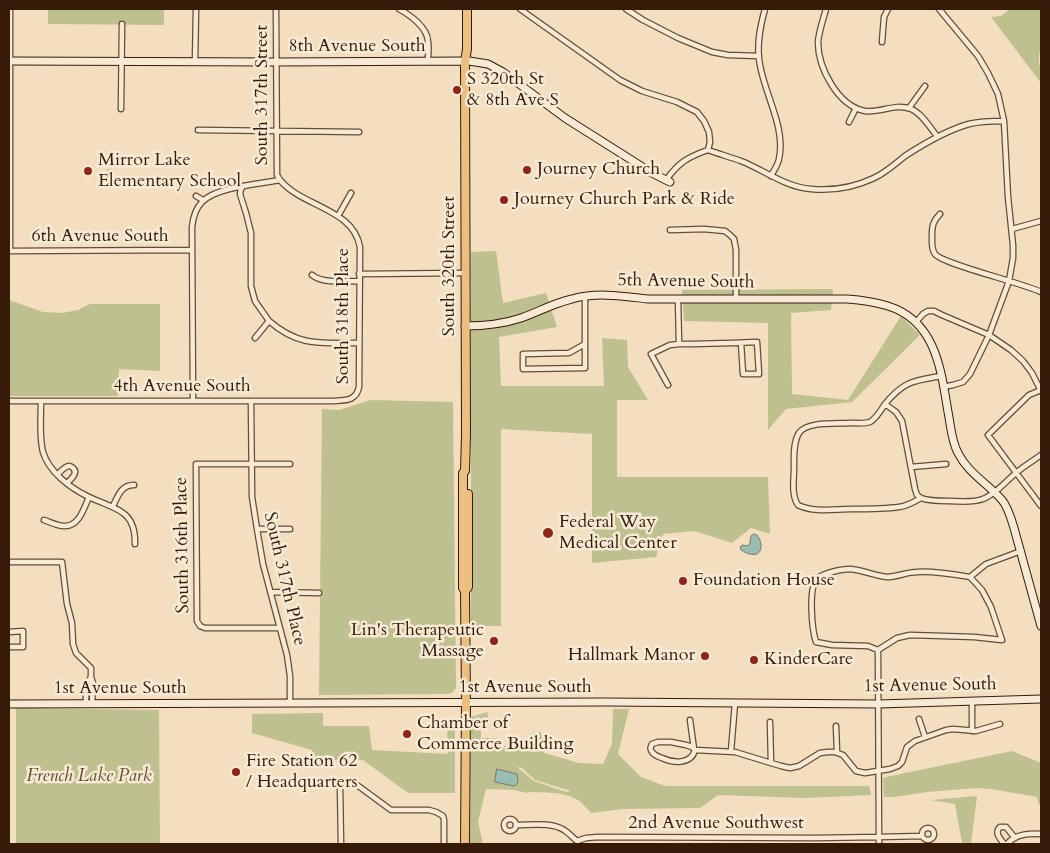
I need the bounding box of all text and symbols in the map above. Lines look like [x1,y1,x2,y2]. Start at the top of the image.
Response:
street label: South 317th Street [252,25,274,165]
street label: 8th Avenue South [288,36,426,58]
place label: S 320th St & 8th Ave S [467,69,559,112]
marker: S 320th St & 8th Ave S [451,84,463,96]
place label: Mirror Lake Elementary School [98,150,241,192]
place label: Journey Church [537,159,660,181]
marker: Journey Church [521,164,533,176]
marker: Mirror Lake Elementary School [82,165,94,177]
place label: Journey Church Park & Ride [514,189,735,211]
marker: Journey Church Park & Ride [498,194,510,206]
street label: South 320th Street [439,196,461,336]
street label: 6th Avenue South [31,226,169,248]
street label: South 318th Place [333,248,355,384]
street label: 5th Avenue South [617,270,755,294]
street label: 4th Avenue South [113,376,251,398]
street label: South 316th Place [171,477,195,613]
street label: South 317th Place [258,510,310,648]
place label: Federal Way Medical Center [559,512,677,554]
marker: Federal Way Medical Center [541,526,555,540]
place label: Foundation House [693,570,835,592]
marker: Foundation House [677,575,689,587]
place label: Lin's Therapeutic Massage [351,620,484,662]
marker: Lin's Therapeutic Massage [488,635,500,647]
place label: Hallmark Manor [568,645,695,667]
place label: KinderCare [764,649,853,671]
marker: Hallmark Manor [699,650,711,662]
marker: KinderCare [748,654,760,666]
street label: 1st Avenue South [863,674,997,698]
street label: 1st Avenue South [458,677,592,699]
street label: 1st Avenue South [53,678,187,700]
place label: Chamber of Commerce Building [417,713,574,756]
marker: Chamber of Commerce Building [401,728,413,740]
place label: Fire Station 62 / Headquarters [246,751,358,794]
park label: French Lake Park [26,766,152,788]
marker: Fire Station 62 / Headquarters [230,766,242,778]
street label: 2nd Avenue Southwest [628,813,804,835]

